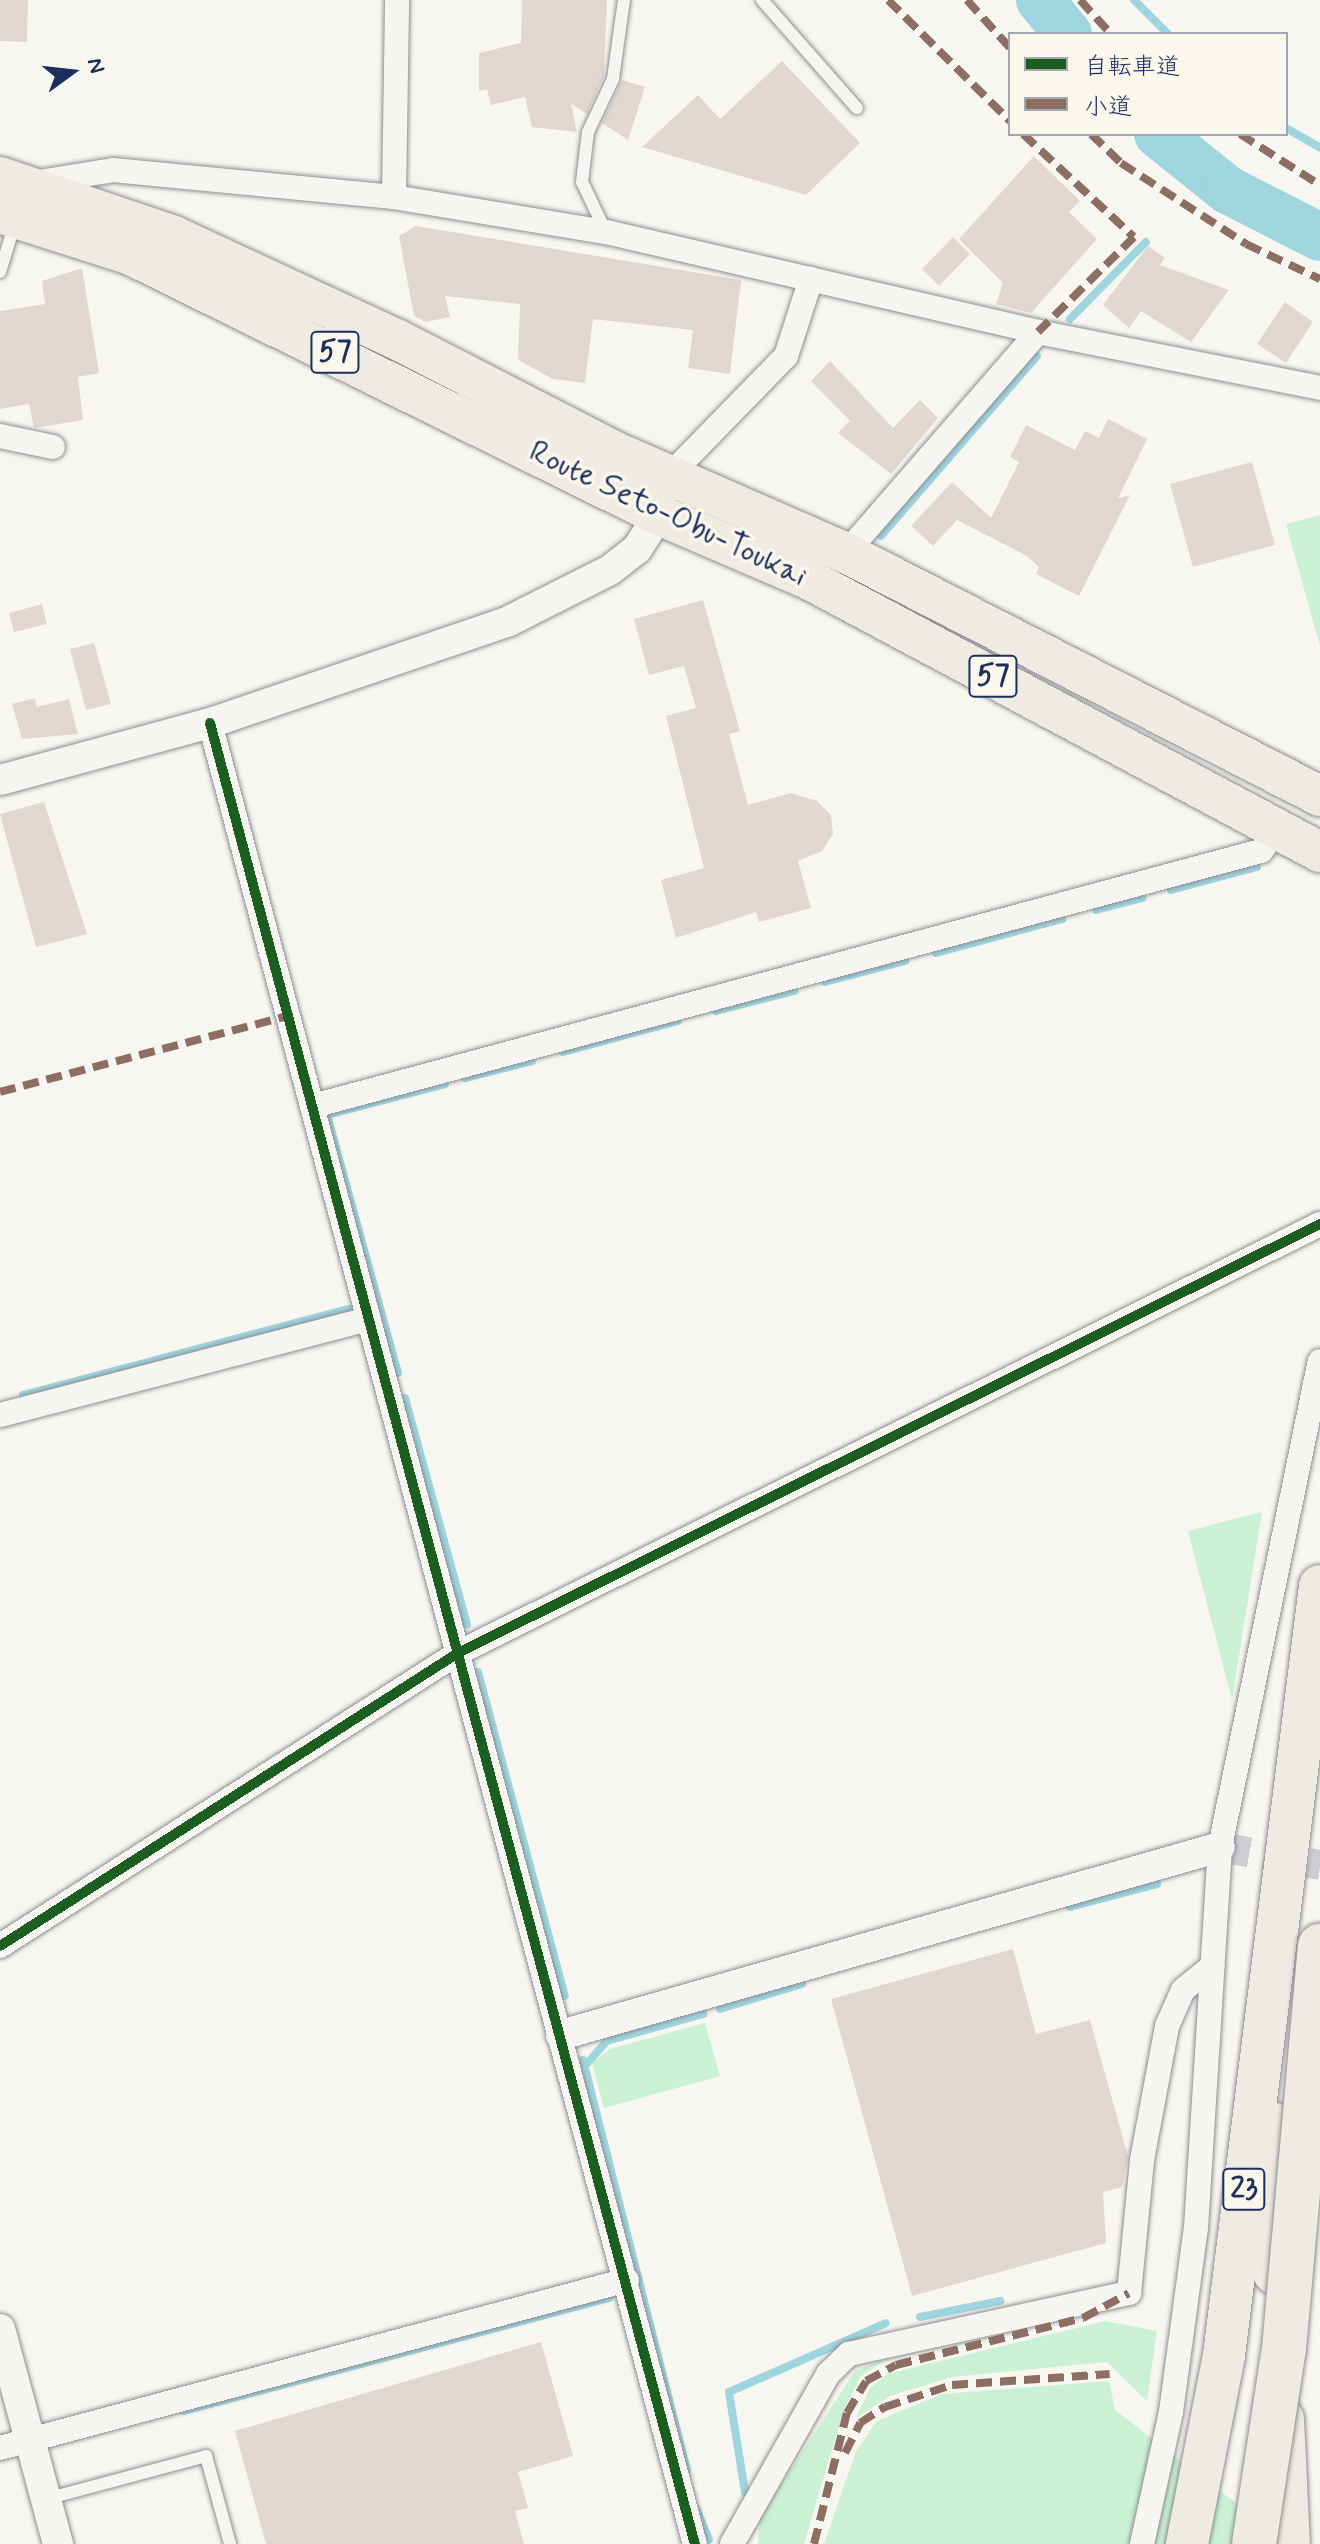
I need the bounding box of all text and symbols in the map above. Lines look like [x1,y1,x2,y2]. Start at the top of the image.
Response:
north arrow [32,32,112,112]
legend [1008,32,1288,136]
text: 自転車道 [1084,52,1180,83]
text: N [80,55,111,76]
text: 小道 [1084,92,1132,123]
road number: 57 [309,326,361,378]
street label: Route Seto-Obu-Toukai [526,434,810,594]
road number: 57 [967,650,1019,702]
road number: 23 [1222,2163,1266,2215]

